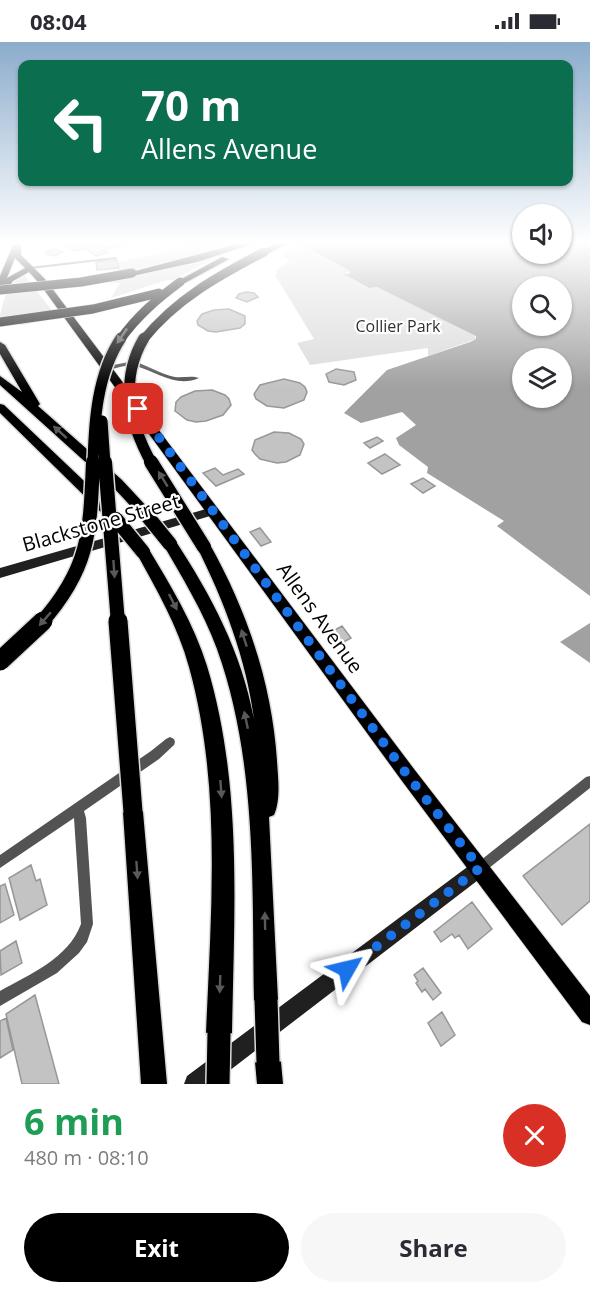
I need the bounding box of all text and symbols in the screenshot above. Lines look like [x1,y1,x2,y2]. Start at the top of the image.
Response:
text: 08:04 [30,6,87,36]
text: 70 m [141,76,241,133]
icon: left [42,84,120,162]
text: Allens Avenue [141,130,317,167]
map controls [512,204,572,408]
button: sound [512,204,572,264]
button: search [512,276,572,336]
park label: Collier Park [356,315,441,337]
one-way arrow [117,328,128,344]
button: layers [512,348,572,408]
pin [112,383,163,434]
icon: arrive [121,392,154,425]
one-way arrow [52,425,67,439]
one-way arrow [158,470,168,487]
street label: Blackstone Street [19,487,183,558]
street label: Allens Avenue [271,557,370,678]
one-way arrow [109,559,119,578]
one-way arrow [168,593,178,610]
one-way arrow [39,611,52,626]
one-way arrow [239,629,248,647]
one-way arrow [241,711,250,730]
one-way arrow [216,780,226,799]
one-way arrow [132,860,142,879]
one-way arrow [260,911,270,930]
position arrow [315,937,379,1001]
one-way arrow [215,975,225,994]
text: 6 min [24,1097,124,1146]
button: close [503,1104,566,1167]
text: 480 m · 08:10 [24,1144,149,1171]
button: Exit [24,1213,289,1282]
button: Share [301,1213,566,1282]

